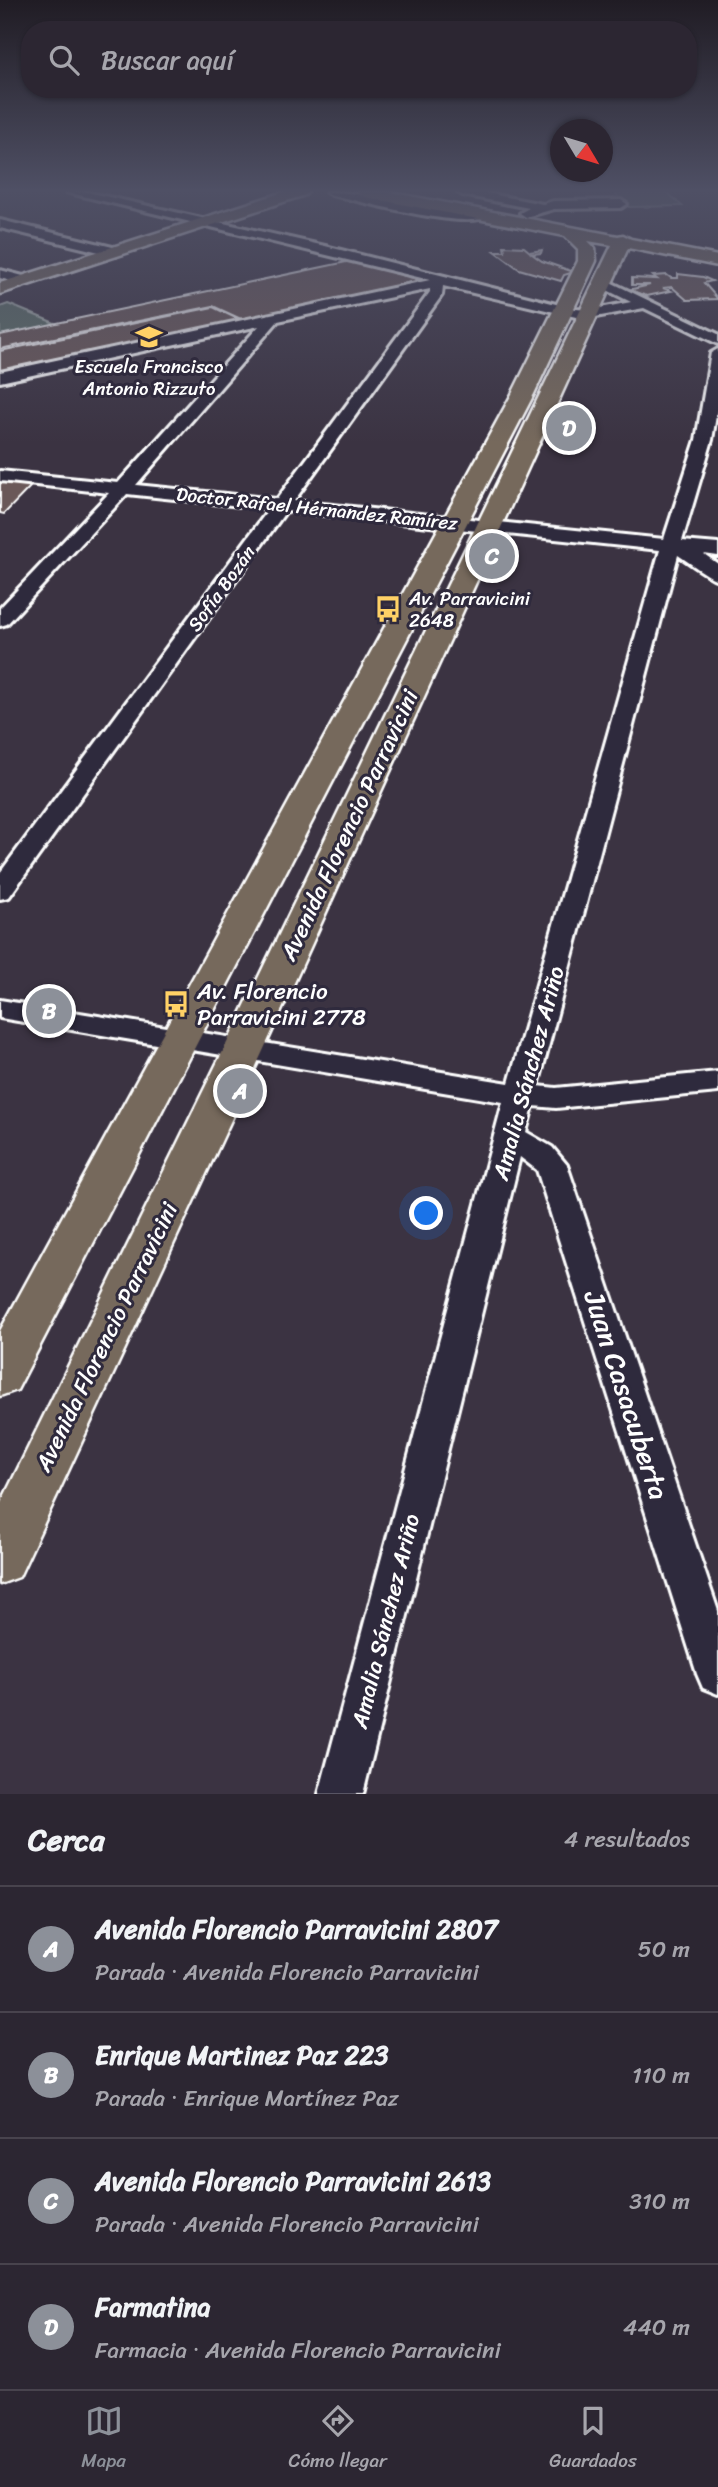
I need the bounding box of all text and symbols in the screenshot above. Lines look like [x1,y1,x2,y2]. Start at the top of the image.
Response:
search box [21,21,697,98]
text: Buscar aquí [101,37,234,83]
icon: search [45,41,83,79]
north arrow [550,119,613,182]
school or university icon: Escuela Francisco Antonio Rizzuto [134,322,164,352]
place label: Escuela Francisco Antonio Rizzuto [75,350,223,405]
pin: D [546,402,592,454]
street label: Doctor Rafael Hérnandez Ramírez [175,477,460,540]
pin: C [469,530,515,582]
street label: Sofía Bozán [179,538,264,639]
place label: Av. Parravicini 2648 [408,582,531,637]
bus stop icon: Av. Parravicini 2648 [373,594,403,624]
street label: Avenida Florencio Parravicini [268,682,431,969]
street label: Amalia Sánchez Ariño [480,962,577,1186]
place label: Av. Florencio Parravicini 2778 [196,971,366,1038]
pin: B [26,985,72,1037]
bus stop icon: Av. Florencio Parravicini 2778 [161,989,191,1019]
pin: A [217,1065,263,1117]
street label: Avenida Florencio Parravicini [23,1195,190,1480]
your location [409,1196,443,1230]
street label: Juan Casacuberta [569,1283,683,1506]
street label: Amalia Sánchez Ariño [339,1509,432,1734]
text: Cerca [28,1813,104,1867]
text: 4 resultados [564,1819,690,1860]
text: Avenida Florencio Parravicini 2807 [95,1906,498,1952]
text: A [43,1929,59,1970]
text: 50 m [638,1929,690,1970]
text: Parada · Avenida Florencio Parravicini [95,1952,479,1993]
text: Enrique Martinez Paz 223 [95,2032,389,2078]
text: B [44,2055,58,2096]
text: 110 m [632,2055,690,2096]
text: Parada · Enrique Martínez Paz [95,2078,399,2119]
text: Avenida Florencio Parravicini 2613 [95,2158,491,2204]
text: C [44,2181,58,2222]
text: 310 m [629,2181,690,2222]
text: Parada · Avenida Florencio Parravicini [95,2204,479,2245]
text: Farmatina [95,2284,211,2330]
text: D [44,2307,58,2348]
text: 440 m [623,2307,690,2348]
text: Farmacia · Avenida Florencio Parravicini [95,2330,501,2371]
tab: Mapa [81,2402,126,2477]
tab: Cómo llegar [289,2402,387,2477]
tab: Guardados [549,2402,637,2477]

